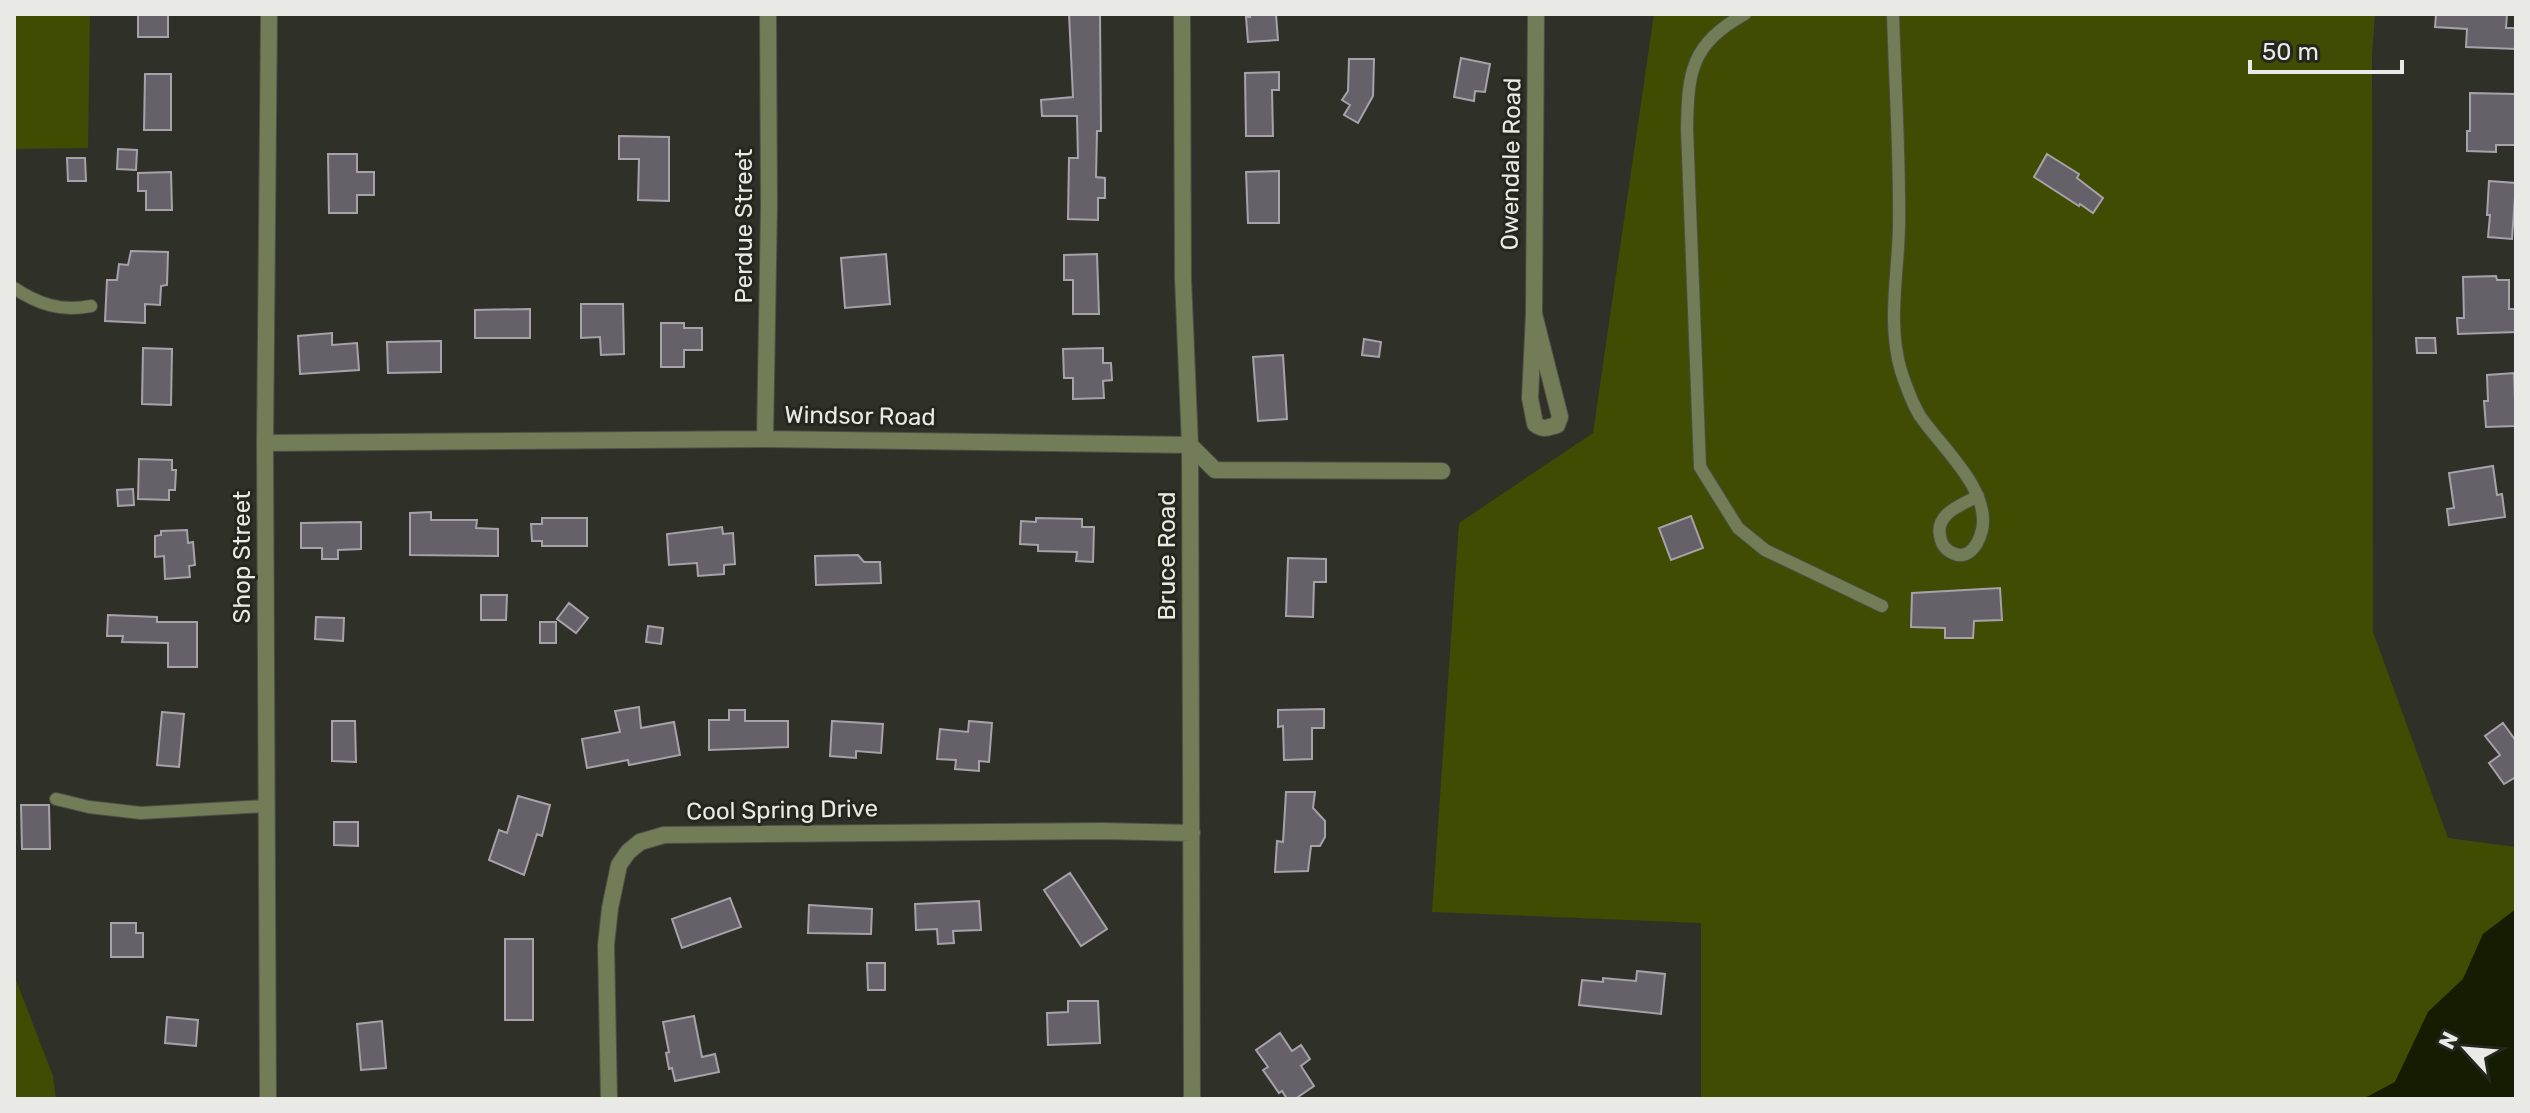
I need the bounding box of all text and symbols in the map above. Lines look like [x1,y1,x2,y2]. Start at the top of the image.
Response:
scale bar [2250,24,2402,74]
text: 50 m [2262,38,2319,66]
street label: Owendale Road [1495,77,1527,251]
street label: Perdue Street [730,149,758,303]
street label: Windsor Road [784,401,936,431]
street label: Shop Street [228,491,256,623]
street label: Bruce Road [1153,491,1181,621]
street label: Cool Spring Drive [686,794,878,826]
north arrow [2426,1009,2506,1089]
text: N [2433,1027,2464,1053]

